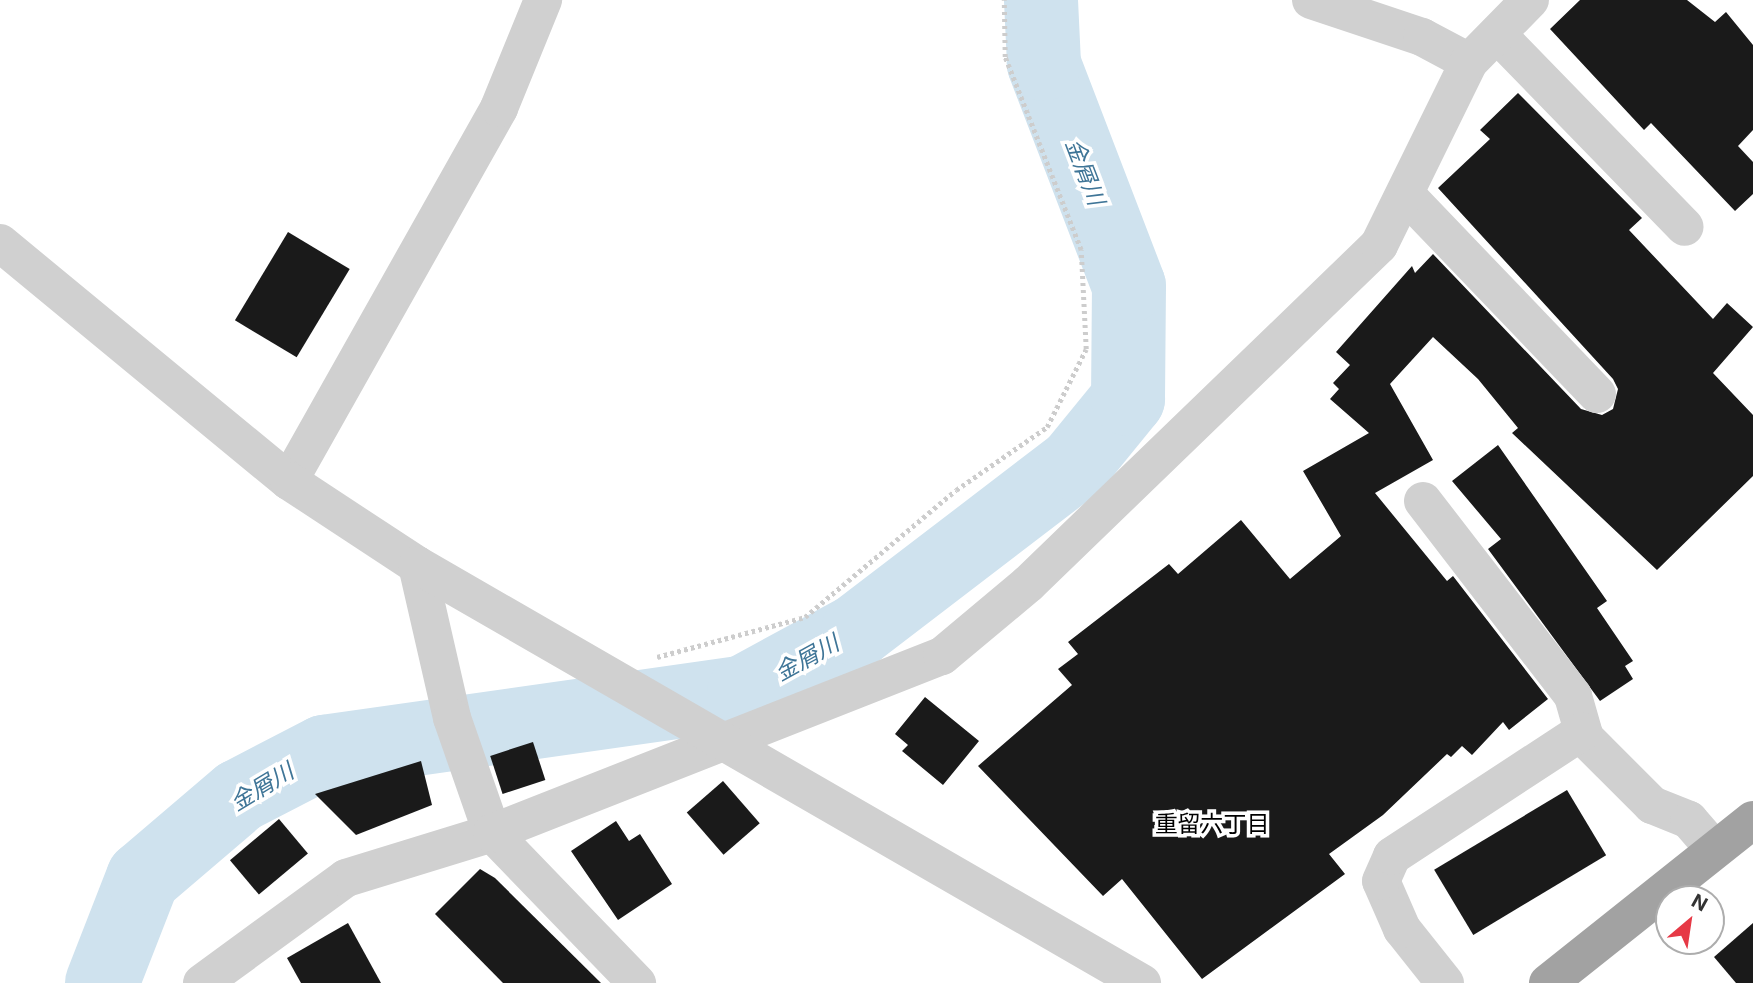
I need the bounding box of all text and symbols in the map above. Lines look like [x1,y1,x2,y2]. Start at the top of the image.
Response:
water label: 金屑川 [1060,135,1110,209]
water label: 金屑川 [770,629,844,687]
water label: 金屑川 [225,757,299,817]
district label: 重留六丁目 [1155,810,1269,838]
north arrow [1655,885,1725,955]
text: N [1688,889,1711,917]

